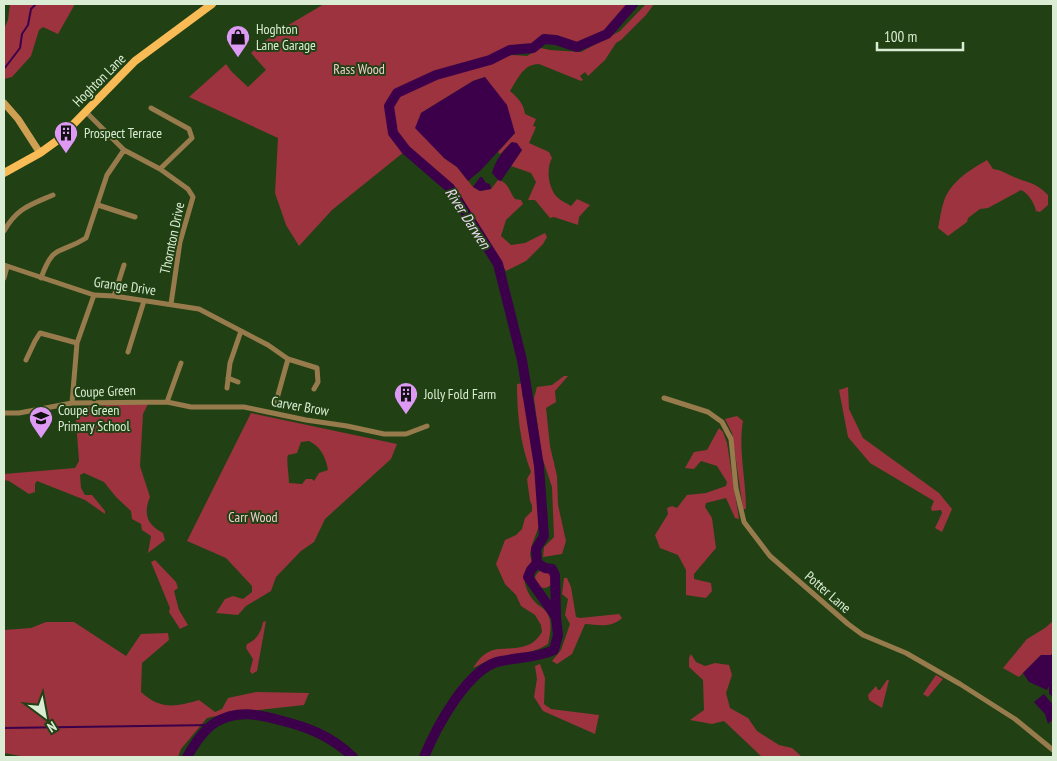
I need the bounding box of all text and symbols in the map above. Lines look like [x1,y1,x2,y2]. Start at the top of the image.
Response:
place label: Hoghton Lane Garage [256,20,316,54]
scale bar [877,20,963,52]
shop icon: Hoghton Lane Garage [225,24,251,58]
text: 100 m [884,27,917,46]
street label: Hoghton Lane [69,50,129,110]
park label: Rass Wood [333,60,385,78]
building icon: Prospect Terrace [53,120,79,154]
place label: Prospect Terrace [84,124,162,142]
water label: River Darwen [441,184,496,253]
street label: Thornton Drive [156,200,188,275]
street label: Grange Drive [93,273,158,299]
street label: Coupe Green [74,381,136,401]
building icon: Jolly Fold Farm [393,381,419,415]
place label: Jolly Fold Farm [423,385,496,403]
street label: Carver Brow [270,392,331,420]
place label: Coupe Green Primary School [58,401,130,435]
school or university icon: Coupe Green Primary School [28,405,54,439]
park label: Carr Wood [228,508,278,526]
street label: Potter Lane [801,567,855,617]
north arrow [20,691,70,741]
text: N [44,717,60,737]

